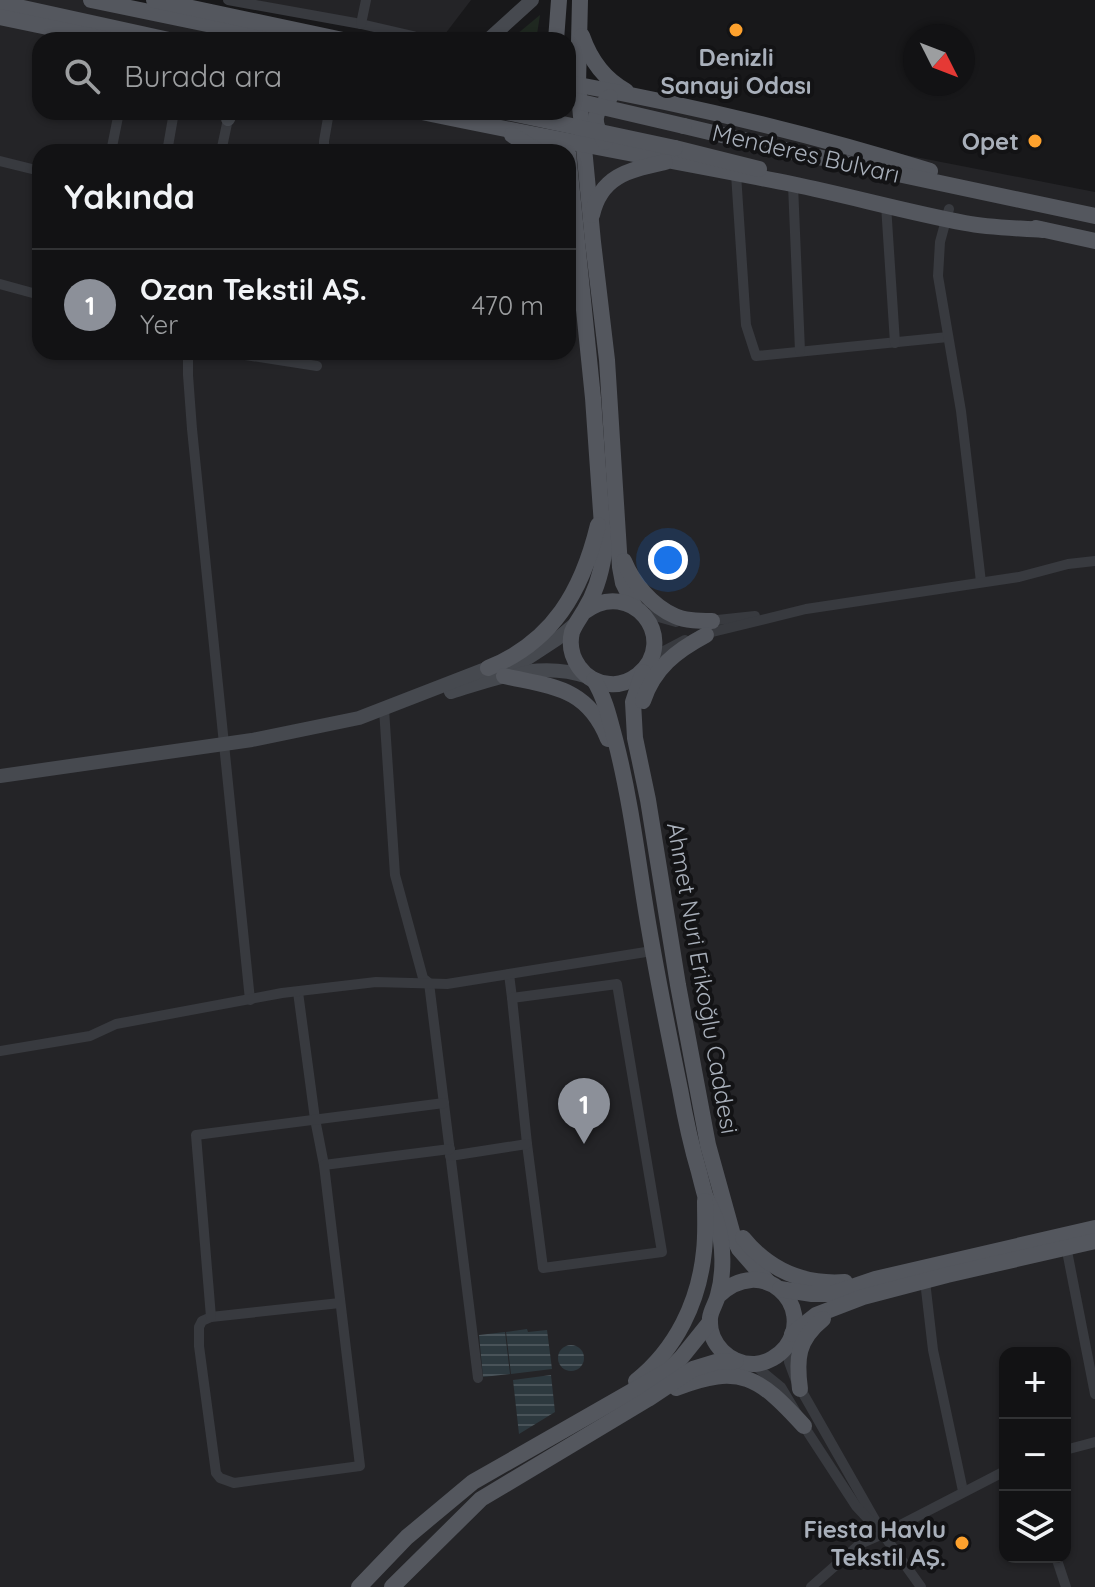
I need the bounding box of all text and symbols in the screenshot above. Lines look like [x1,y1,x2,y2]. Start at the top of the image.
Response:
marker: Denizli Sanayi Odası [727,21,745,39]
north arrow [903,24,975,96]
search box [32,32,576,120]
place label: Denizli Sanayi Odası [660,42,812,100]
icon: search [60,54,104,98]
text: Burada ara [124,57,282,95]
street label: Menderes Bulvarı [709,117,903,189]
place label: Opet [962,126,1019,156]
marker: Opet [1026,132,1044,150]
text: Yakında [64,175,195,218]
text: Ozan Tekstil AŞ. [140,270,367,308]
text: 1 [85,289,95,322]
text: 470 m [471,289,544,322]
text: Yer [140,308,178,341]
your location [648,540,688,580]
street label: Ahmet Nuri Erikoğlu Caddesi [661,820,745,1136]
pin: 1 [558,1078,610,1144]
map controls [999,1347,1071,1563]
button: + [999,1347,1071,1419]
button: − [999,1419,1071,1491]
button: layers [999,1491,1071,1563]
place label: Fiesta Havlu Tekstil AŞ. [804,1514,946,1572]
marker: Fiesta Havlu Tekstil AŞ. [953,1534,971,1552]

